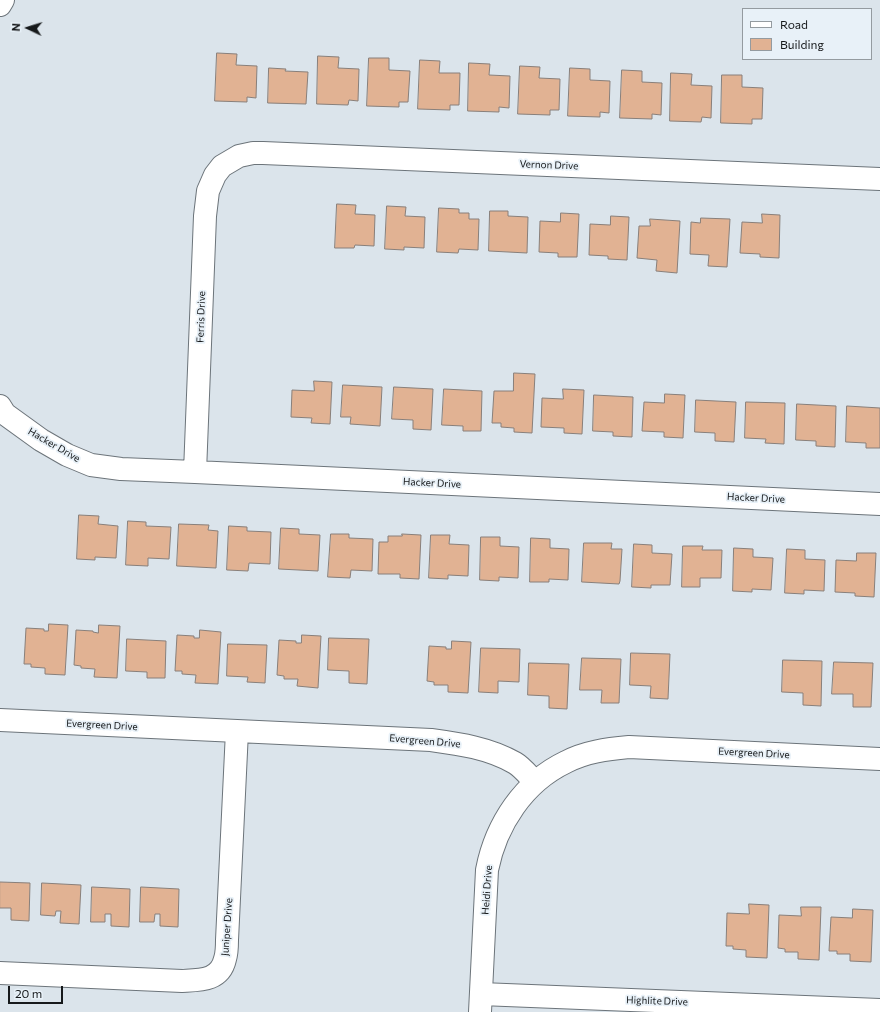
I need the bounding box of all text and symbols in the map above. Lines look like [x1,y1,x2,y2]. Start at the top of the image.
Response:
north arrow [8,8,48,48]
legend [742,8,872,60]
text: Road [780,17,808,31]
text: N [9,23,22,32]
text: Building [780,37,824,51]
street label: Vernon Drive [519,158,579,172]
street label: Ferris Drive [194,291,208,343]
street label: Hacker Drive [26,425,82,465]
street label: Hacker Drive [403,475,461,491]
street label: Hacker Drive [727,490,785,506]
street label: Evergreen Drive [66,717,138,733]
street label: Evergreen Drive [389,732,461,750]
street label: Evergreen Drive [718,745,790,761]
street label: Heidi Drive [479,865,495,915]
street label: Juniper Drive [219,898,235,956]
scale bar [10,978,65,1004]
text: 20 m [15,986,42,1000]
street label: Highlite Drive [626,994,688,1008]

